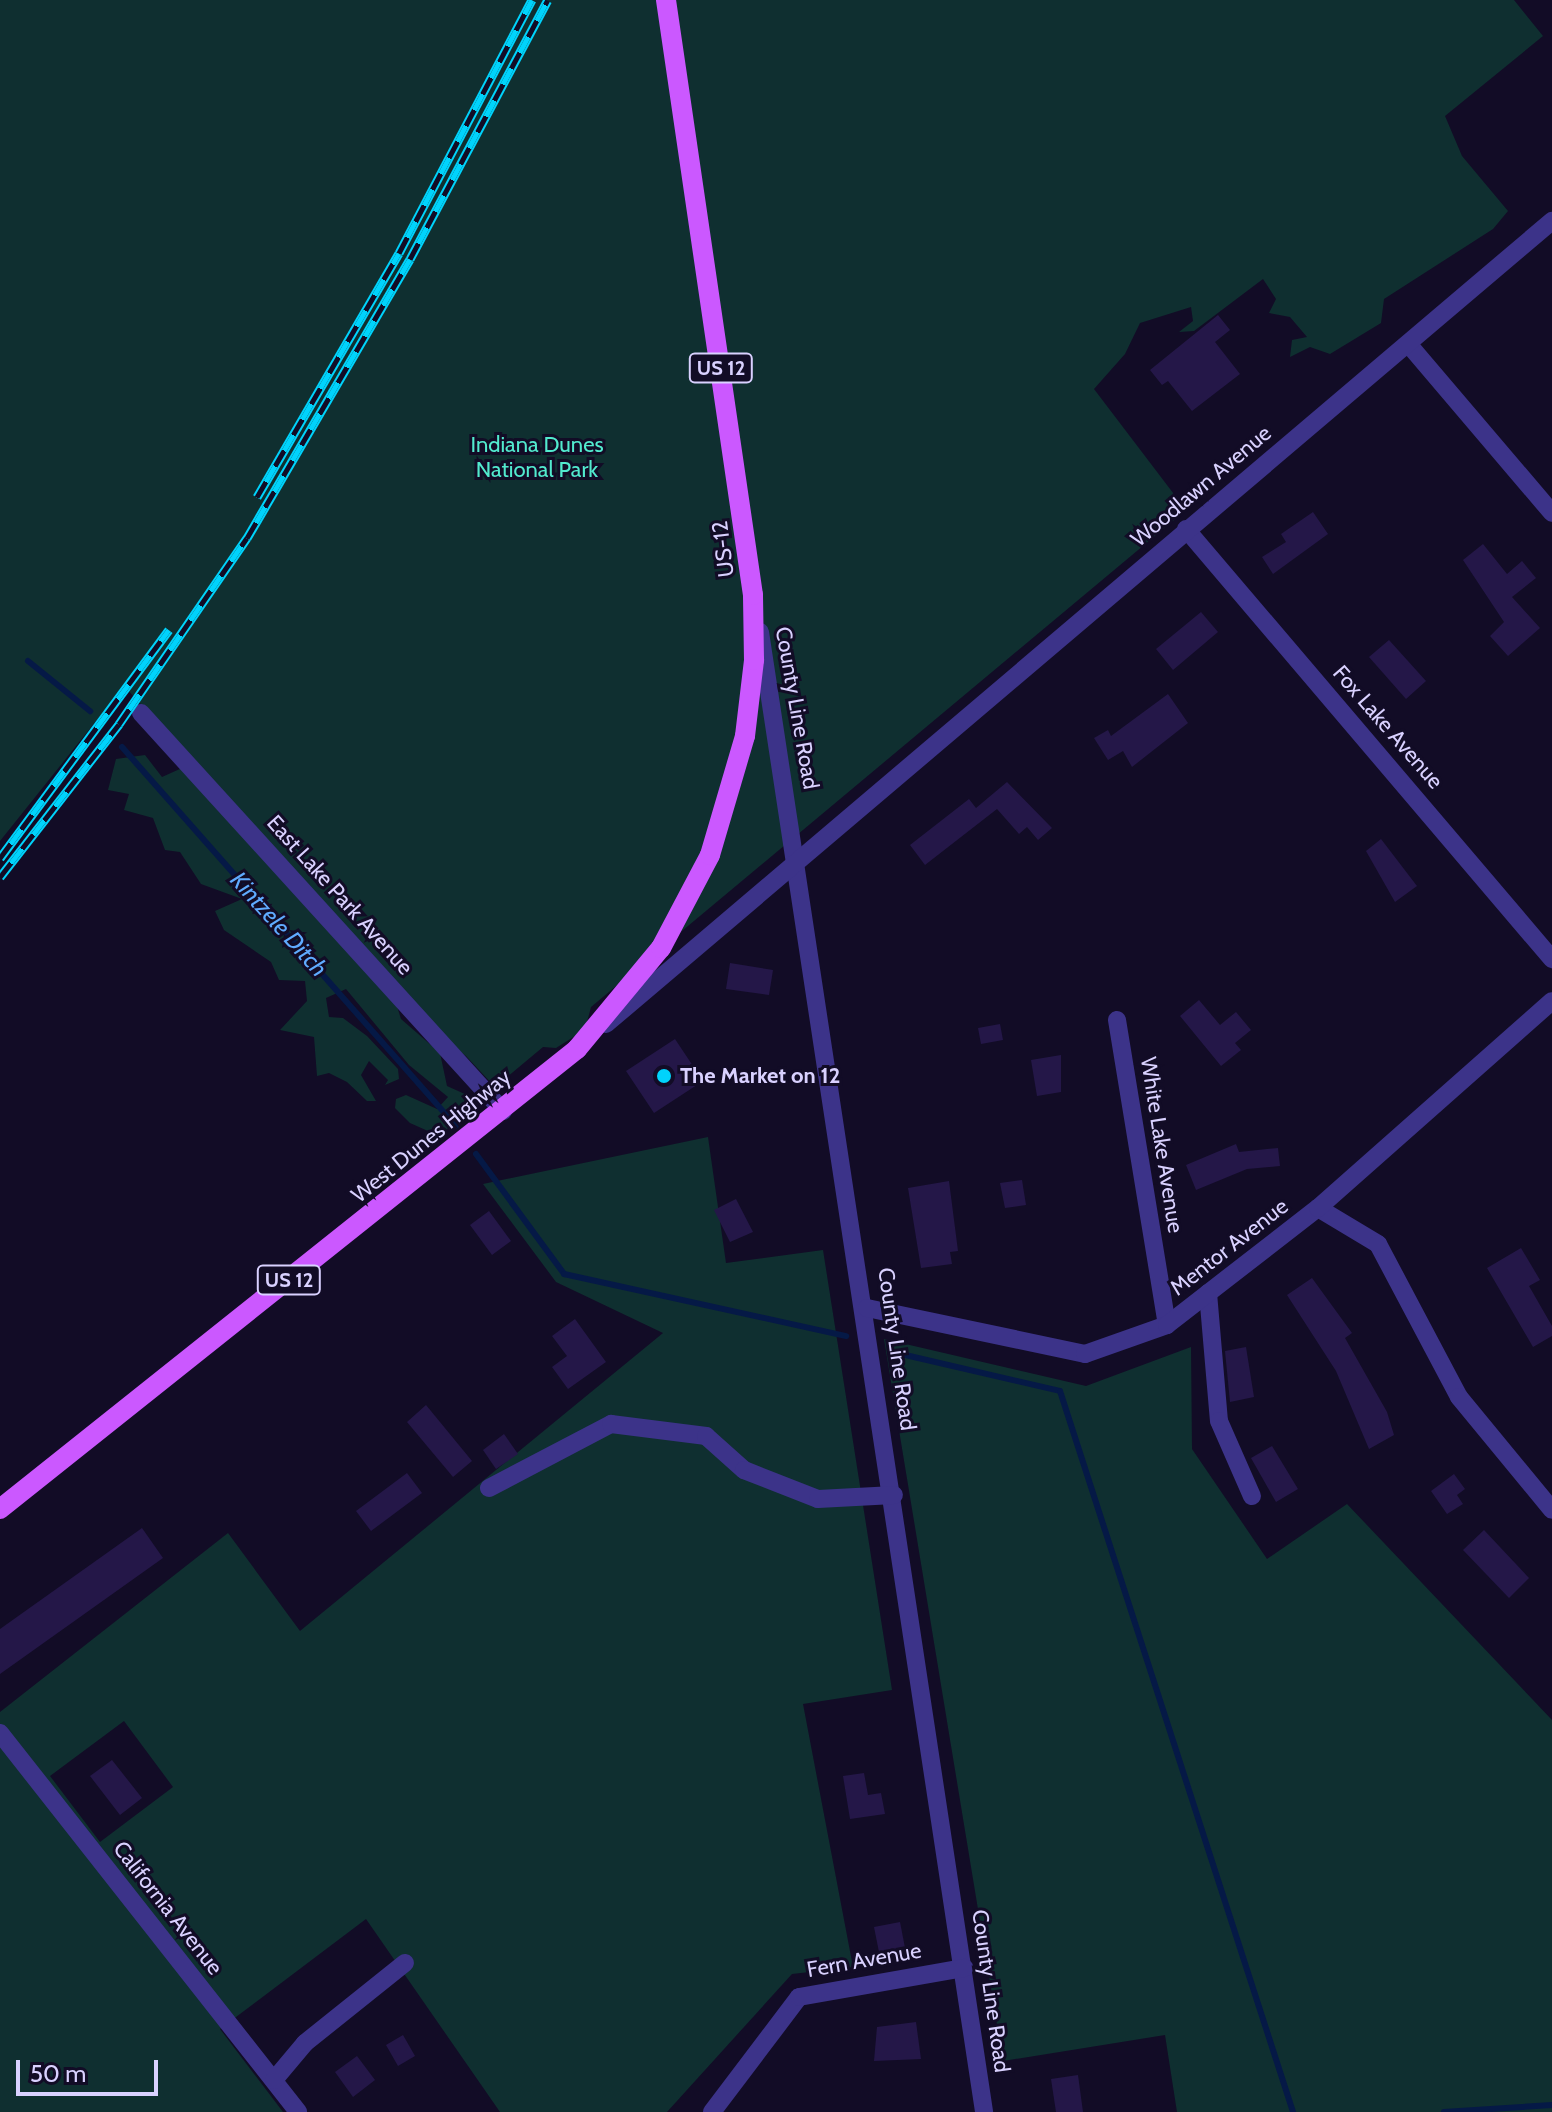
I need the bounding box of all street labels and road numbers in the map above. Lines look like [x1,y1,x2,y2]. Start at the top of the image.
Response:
road number: US 12 [687,352,755,384]
street label: Woodlawn Avenue [1126,420,1276,552]
street label: US-12 [706,519,740,579]
street label: County Line Road [770,625,824,791]
street label: Fox Lake Avenue [1327,660,1449,794]
street label: East Lake Park Avenue [261,810,419,980]
street label: White Lake Avenue [1135,1055,1189,1235]
street label: West Dunes Highway [346,1064,516,1208]
street label: Mentor Avenue [1165,1193,1293,1301]
road number: US 12 [255,1264,323,1296]
street label: County Line Road [872,1266,922,1432]
street label: California Avenue [108,1836,228,1980]
street label: County Line Road [966,1908,1016,2074]
street label: Fern Avenue [805,1937,923,1983]

